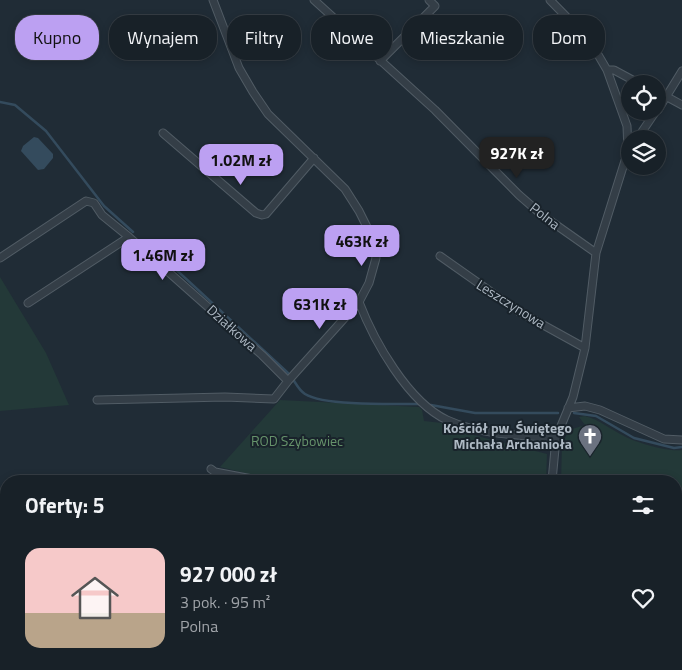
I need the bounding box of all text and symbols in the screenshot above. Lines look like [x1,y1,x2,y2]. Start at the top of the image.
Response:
chip: Kupno [15,15,99,60]
chip: Wynajem [109,15,217,60]
chip: Filtry [227,15,301,60]
chip: Nowe [311,15,392,60]
chip: Mieszkanie [402,15,523,60]
chip: Dom [533,15,605,60]
map controls [621,75,666,175]
button: locate [621,75,666,120]
button: layers [621,130,666,175]
pin: 927K zł [471,136,563,179]
text: 927K zł [490,141,544,165]
pin: 1.02M zł [189,144,293,186]
text: 1.02M zł [210,148,272,172]
street label: Polna [526,197,565,234]
pin: 463K zł [316,224,408,267]
text: 463K zł [335,229,389,253]
pin: 1.46M zł [111,238,215,281]
text: 1.46M zł [132,243,194,267]
street label: Leszczynowa [473,274,550,333]
pin: 631K zł [274,288,366,330]
text: 631K zł [293,292,347,316]
street label: Działkowa [203,299,262,356]
place label: Kościół pw. Świętego Michała Archanioła [443,417,572,454]
church icon: Kościół pw. Świętego Michała Archanioła [577,423,603,457]
park label: ROD Szybowiec [251,430,343,451]
text: Oferty: 5 [25,489,105,521]
icon: filters [629,491,657,519]
text: 927 000 zł [180,558,277,590]
icon: home [65,568,125,628]
icon: heart [629,584,657,612]
text: 3 pok. · 95 m² [180,590,270,614]
text: Polna [180,614,218,638]

